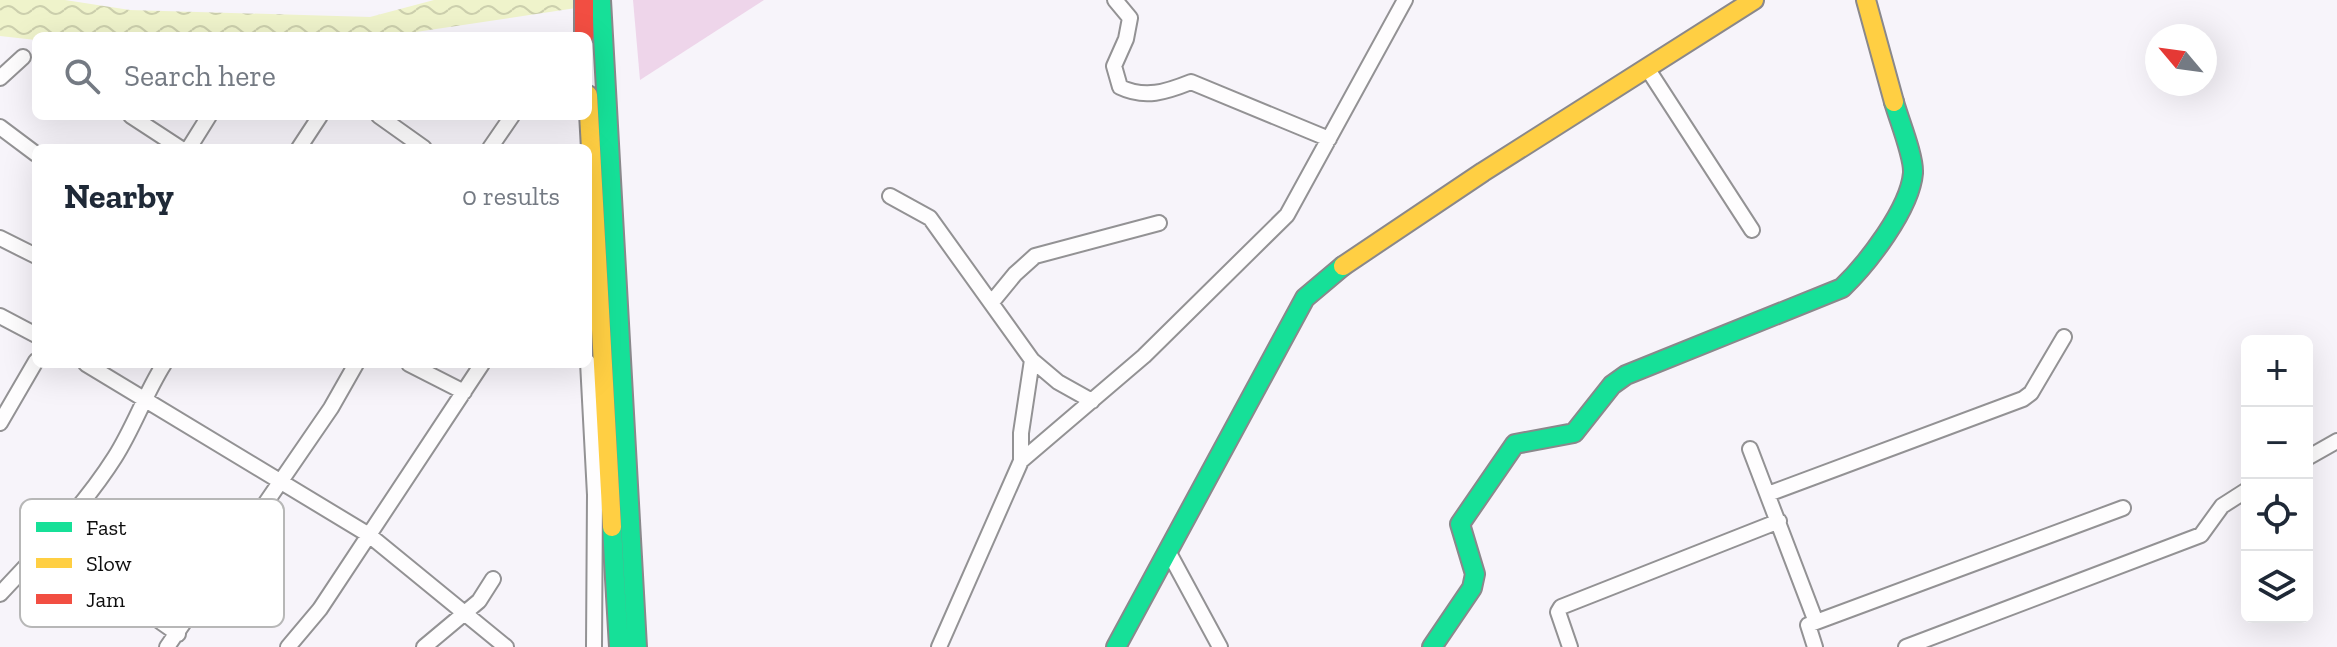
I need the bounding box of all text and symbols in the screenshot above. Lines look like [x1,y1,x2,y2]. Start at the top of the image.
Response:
north arrow [2145,24,2217,96]
search box [32,32,592,120]
icon: search [60,54,104,98]
text: Search here [124,58,276,94]
text: Nearby [64,176,174,217]
text: 0 results [462,180,560,212]
map controls [2241,335,2313,623]
button: + [2241,335,2313,407]
button: − [2241,407,2313,479]
button: locate [2241,479,2313,551]
legend [20,499,284,627]
text: Fast [86,514,127,541]
text: Slow [86,550,132,577]
button: layers [2241,551,2313,623]
text: Jam [86,586,125,613]

